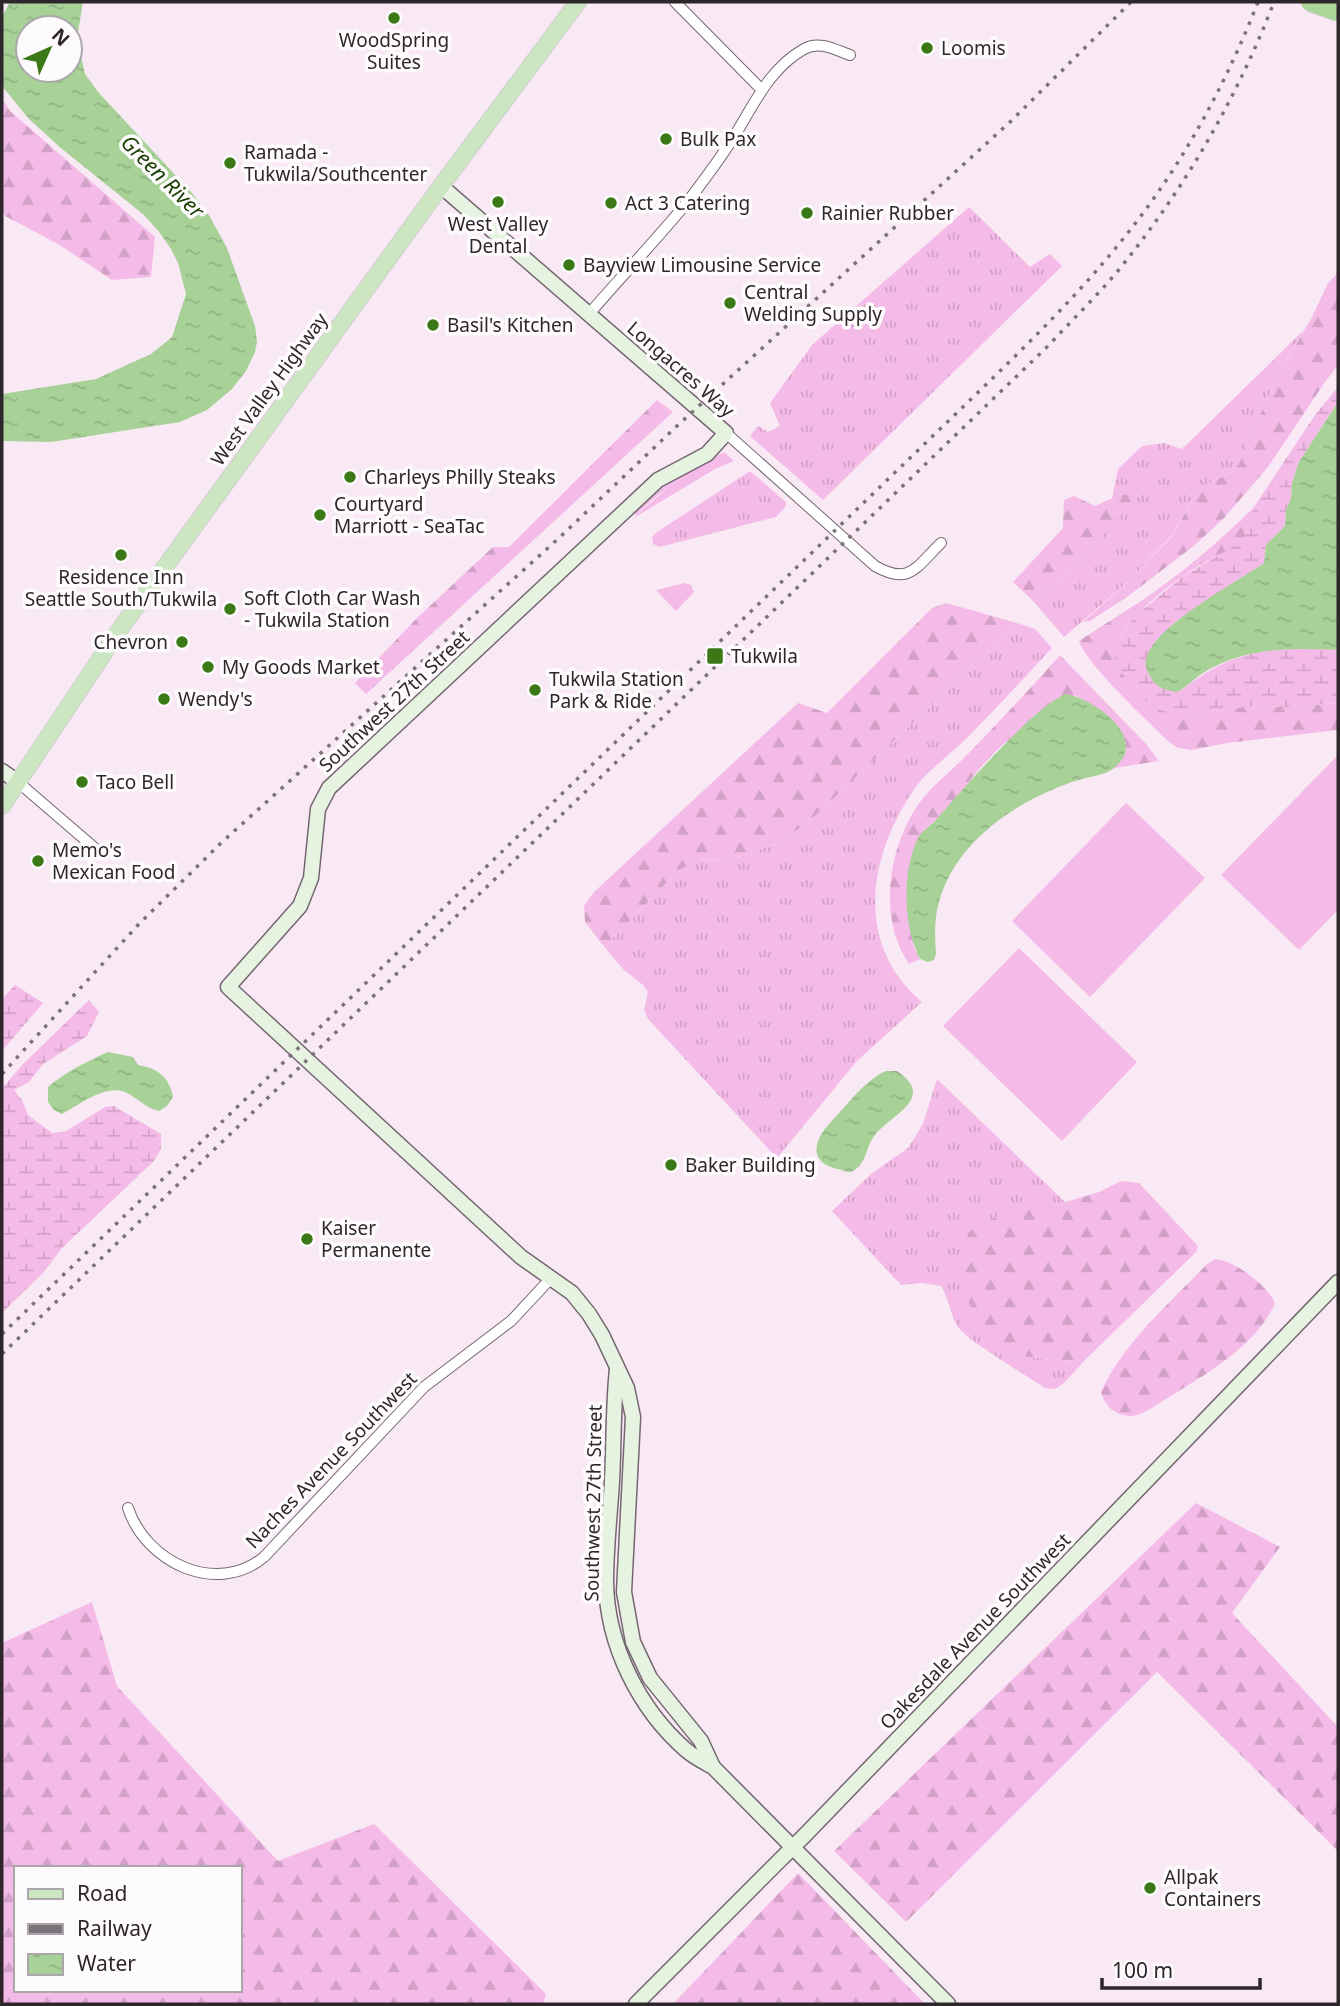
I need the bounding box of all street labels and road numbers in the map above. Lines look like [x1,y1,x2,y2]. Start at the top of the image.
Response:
street label: West Valley Highway [205,307,333,471]
street label: Longacres Way [622,315,741,423]
street label: Southwest 27th Street [313,624,475,778]
street label: Naches Avenue Southwest [240,1366,423,1554]
street label: Southwest 27th Street [578,1404,608,1602]
street label: Oakesdale Avenue Southwest [874,1527,1076,1735]

